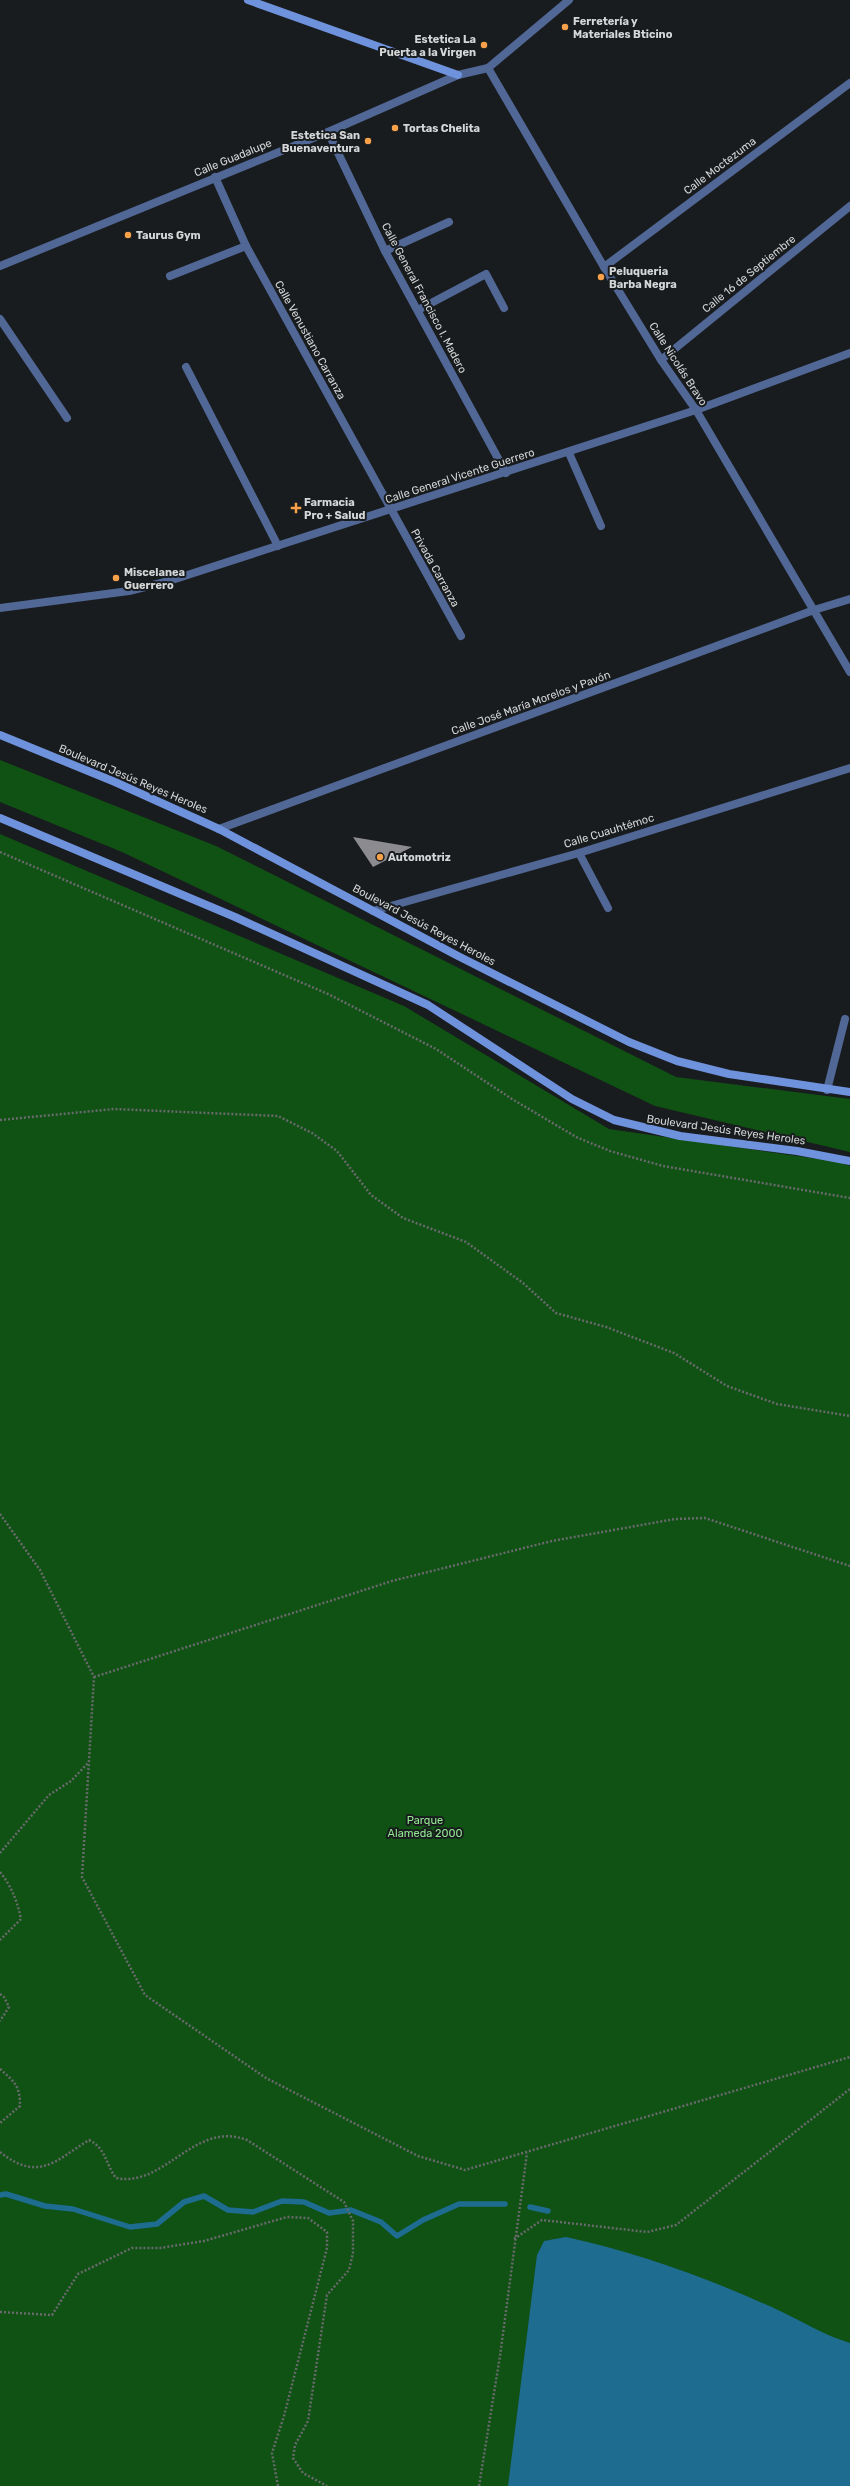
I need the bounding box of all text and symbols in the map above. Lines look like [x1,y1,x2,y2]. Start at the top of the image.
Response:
place label: Ferretería y Materiales Bticino [573,15,673,41]
marker: Ferretería y Materiales Bticino [560,22,570,32]
place label: Estetica La Puerta a la Virgen [379,33,476,59]
marker: Estetica La Puerta a la Virgen [479,40,489,50]
place label: Tortas Chelita [403,122,480,135]
marker: Tortas Chelita [390,123,400,133]
place label: Estetica San Buenaventura [282,129,360,155]
street label: Calle Moctezuma [681,135,759,197]
marker: Estetica San Buenaventura [363,136,373,146]
street label: Calle Guadalupe [192,137,274,179]
street label: Calle General Francisco I. Madero [379,221,469,375]
place label: Taurus Gym [136,229,201,242]
marker: Taurus Gym [123,230,133,240]
street label: Calle 16 de Septiembre [700,232,798,316]
place label: Peluqueria Barba Negra [609,265,677,291]
marker: Peluqueria Barba Negra [596,272,606,282]
street label: Calle Venustiano Carranza [272,278,348,402]
street label: Calle Nicolás Bravo [646,320,710,408]
street label: Calle General Vicente Guerrero [384,446,536,506]
place label: Farmacia Pro + Salud [304,496,365,522]
marker: Farmacia Pro + Salud [291,503,301,513]
street label: Privada Carranza [408,527,462,609]
place label: Miscelanea Guerrero [124,566,185,592]
marker: Miscelanea Guerrero [111,573,121,583]
street label: Calle José María Morelos y Pavón [450,668,612,738]
street label: Boulevard Jesús Reyes Heroles [57,742,210,816]
street label: Calle Cuauhtémoc [562,811,656,851]
place label: Automotriz [388,851,451,864]
marker: Automotriz [375,852,385,862]
street label: Boulevard Jesús Reyes Heroles [350,882,498,969]
street label: Boulevard Jesús Reyes Heroles [646,1112,807,1148]
park label: Parque Alameda 2000 [388,1814,462,1840]

